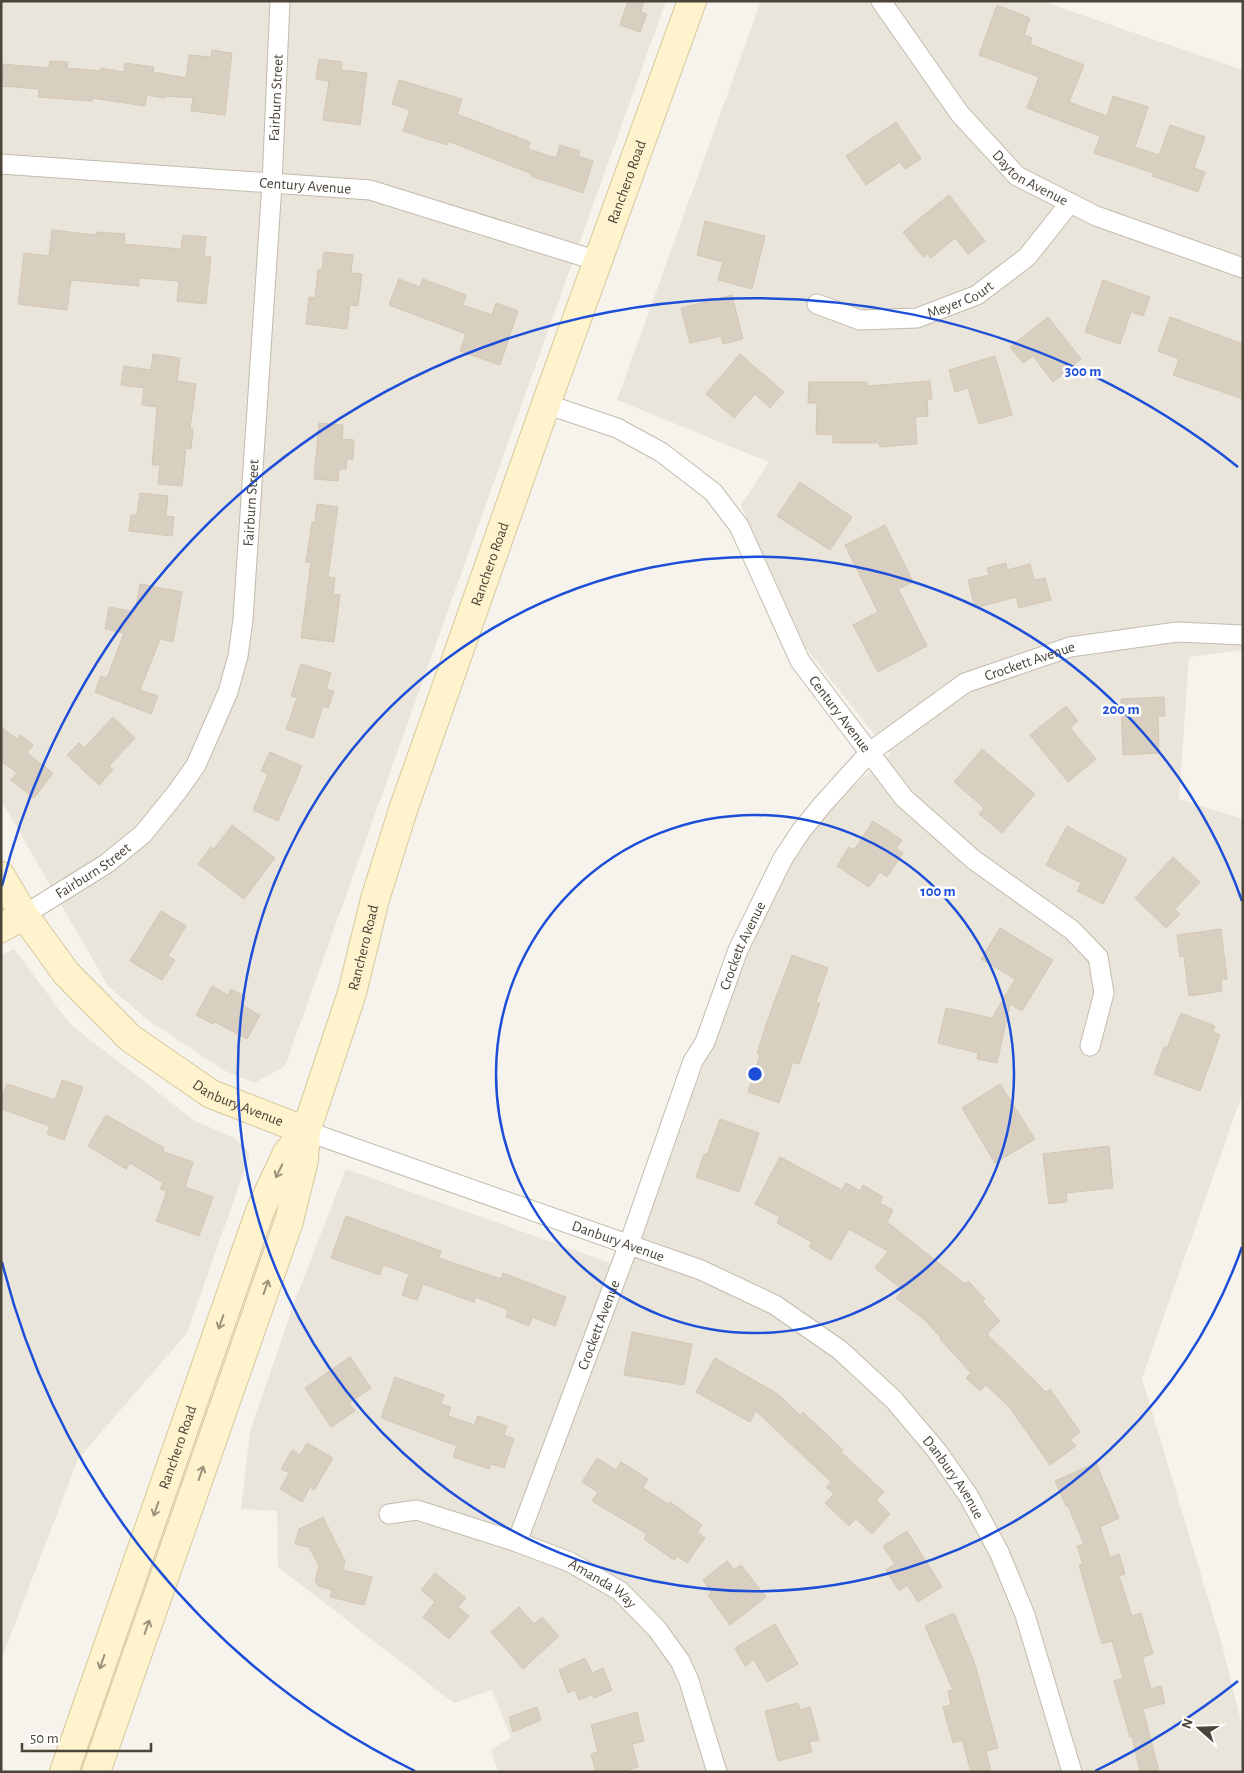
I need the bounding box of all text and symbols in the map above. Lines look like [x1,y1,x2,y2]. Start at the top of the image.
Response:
street label: Fairburn Street [267,54,286,142]
street label: Ranchero Road [605,138,649,226]
street label: Dayton Avenue [989,147,1070,209]
street label: Century Avenue [259,175,352,197]
street label: Meyer Court [925,278,997,321]
text: 300 m [1065,364,1101,379]
street label: Fairburn Street [241,459,262,547]
street label: Ranchero Road [468,520,512,608]
street label: Crockett Avenue [983,639,1076,684]
street label: Century Avenue [806,673,874,755]
text: 200 m [1102,702,1140,717]
street label: Fairburn Street [53,840,134,902]
text: 100 m [920,884,956,899]
street label: Crockett Avenue [717,899,769,992]
street label: Ranchero Road [346,903,381,992]
centre of rings [746,1065,764,1083]
street label: Danbury Avenue [190,1077,285,1129]
one-way arrow [274,1163,283,1178]
street label: Danbury Avenue [570,1218,666,1265]
street label: Crockett Avenue [575,1278,623,1372]
one-way arrow [262,1279,271,1295]
one-way arrow [216,1314,225,1329]
street label: Ranchero Road [156,1403,200,1491]
street label: Danbury Avenue [920,1433,987,1522]
one-way arrow [196,1465,206,1481]
one-way arrow [150,1500,160,1516]
street label: Amanda Way [566,1556,640,1612]
one-way arrow [143,1619,152,1635]
one-way arrow [97,1654,106,1669]
north arrow [1174,1703,1224,1753]
text: N [1179,1717,1196,1731]
scale bar [22,1720,151,1752]
text: 50 m [30,1731,59,1746]

